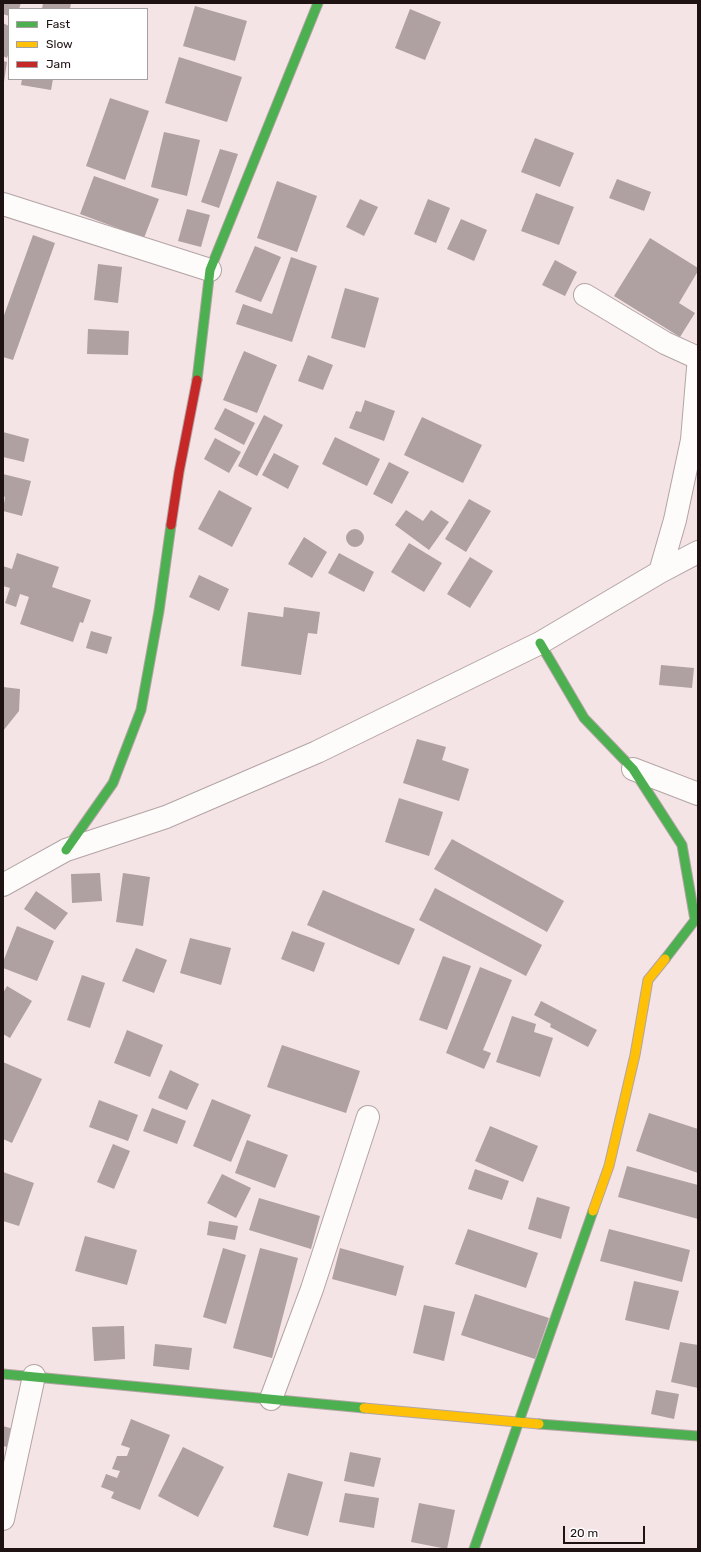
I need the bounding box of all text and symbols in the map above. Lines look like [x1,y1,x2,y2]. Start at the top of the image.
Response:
legend [8,8,148,80]
text: Fast [46,17,70,31]
text: Slow [46,37,73,51]
text: Jam [46,57,71,71]
scale bar [565,1518,647,1544]
text: 20 m [570,1526,598,1540]

